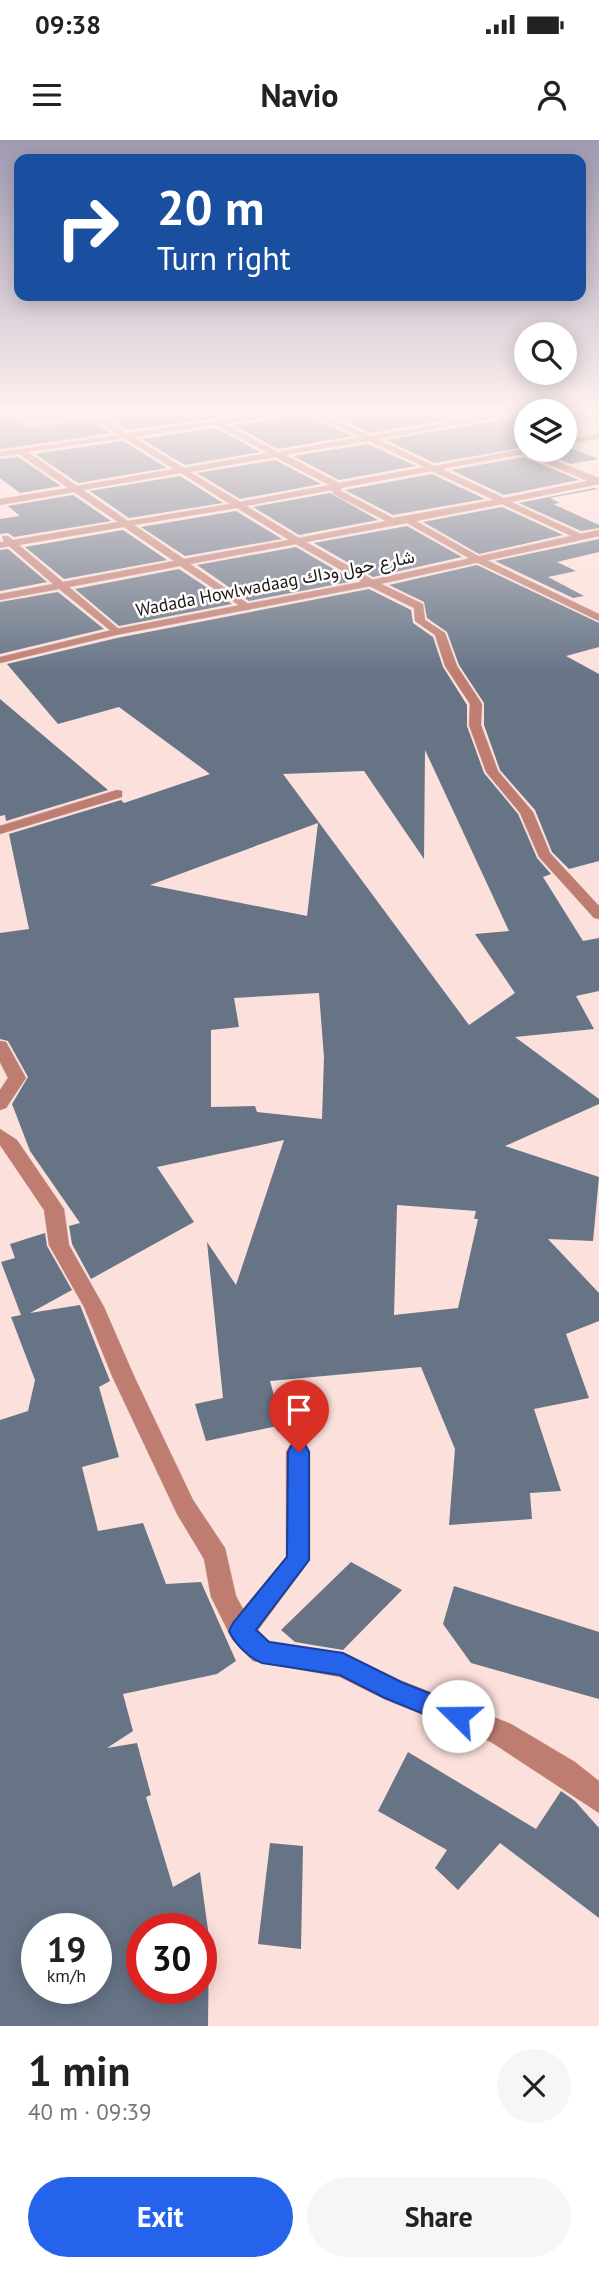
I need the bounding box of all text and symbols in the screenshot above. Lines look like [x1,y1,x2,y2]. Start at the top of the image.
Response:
text: 09:38 [35,8,101,41]
text: Navio [261,74,338,116]
icon: menu [28,76,66,114]
icon: person [533,76,571,114]
text: 20 m [157,175,264,239]
icon: right [42,182,133,273]
text: Turn right [157,237,291,279]
map controls [514,322,577,462]
button: search [514,322,577,385]
button: layers [514,399,577,462]
street label: Wadada Howlwadaag شارع حول وداك [134,545,416,622]
pin [269,1380,329,1452]
icon: arrive [280,1391,318,1429]
position arrow [421,1679,495,1753]
speed limit sign: 30 [126,1913,217,2004]
text: 19 [47,1926,86,1972]
text: km/h [47,1964,86,1987]
text: 1 min [28,2043,130,2098]
button: close [497,2049,571,2123]
text: 40 m · 09:39 [28,2097,152,2126]
button: Exit [28,2177,293,2257]
button: Share [307,2177,571,2257]

